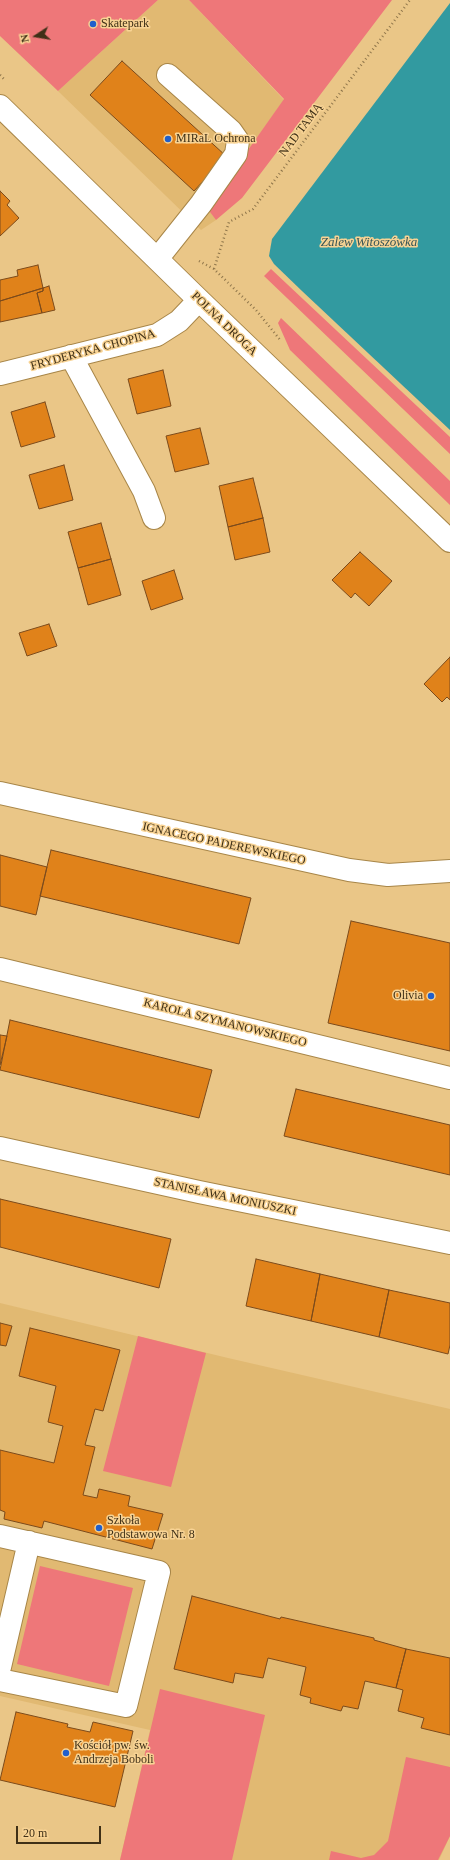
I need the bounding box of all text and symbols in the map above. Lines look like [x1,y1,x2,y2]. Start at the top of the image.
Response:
north arrow [16,16,56,56]
place label: Skatepark [101,17,149,31]
marker: Skatepark [88,19,98,29]
text: N [18,33,31,44]
street label: NAD TAMĄ [276,100,326,160]
place label: MIRaL Ochrona [176,132,256,146]
marker: MIRaL Ochrona [163,134,173,144]
water label: Zalew Witoszówka [321,235,417,251]
street label: POLNA DROGA [188,289,260,359]
street label: FRYDERYKA CHOPINA [29,326,157,374]
street label: IGNACEGO PADEREWSKIEGO [141,820,307,868]
place label: Olivia [393,989,423,1003]
marker: Olivia [426,991,436,1001]
street label: KAROLA SZYMANOWSKIEGO [142,996,308,1050]
street label: STANISŁAWA MONIUSZKI [153,1175,297,1219]
place label: Szkoła Podstawowa Nr. 8 [107,1514,195,1542]
marker: Szkoła Podstawowa Nr. 8 [94,1523,104,1533]
place label: Kościół pw. św. Andrzeja Boboli [74,1739,154,1767]
marker: Kościół pw. św. Andrzeja Boboli [61,1748,71,1758]
scale bar [18,1818,103,1844]
text: 20 m [23,1826,47,1840]

